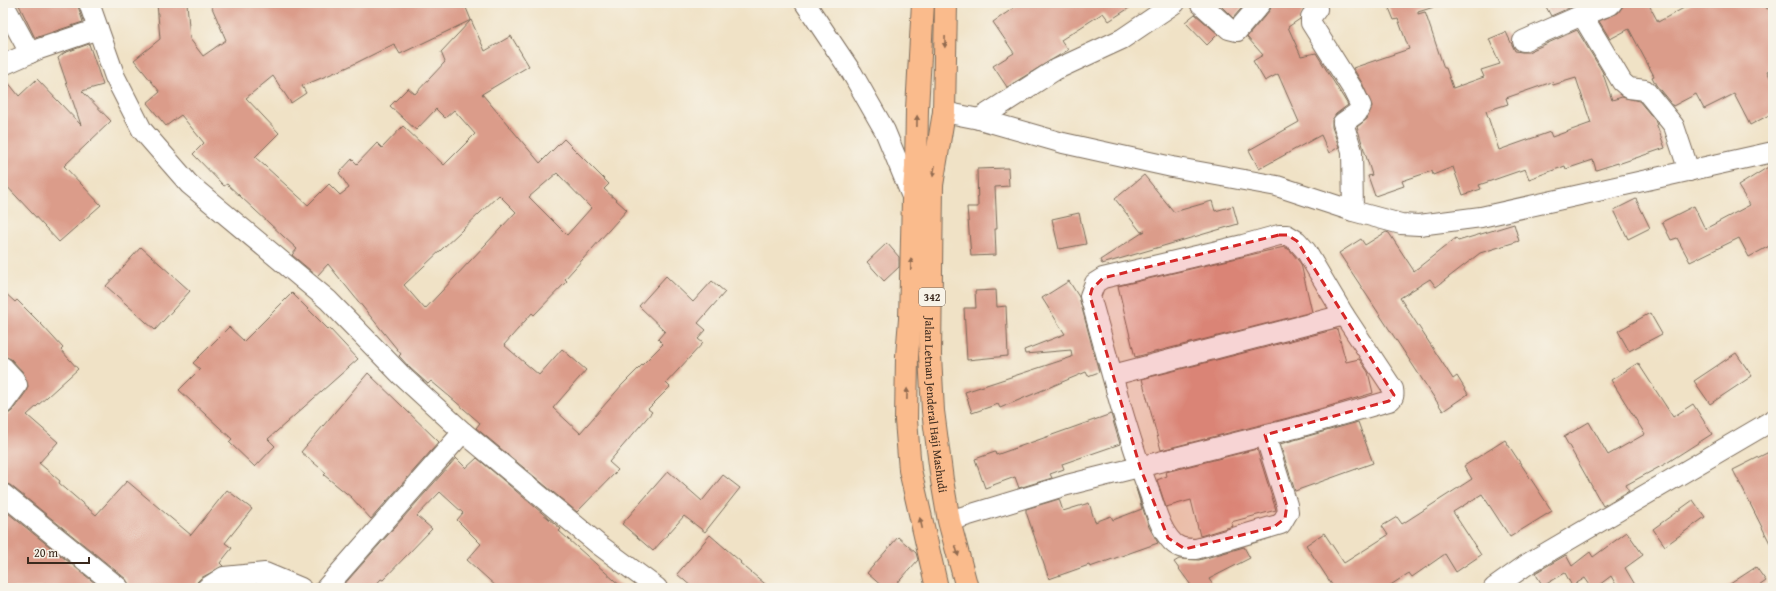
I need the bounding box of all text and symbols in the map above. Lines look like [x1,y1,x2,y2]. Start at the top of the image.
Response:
one-way arrow [942,36,948,49]
one-way arrow [914,114,920,127]
one-way arrow [931,165,937,177]
one-way arrow [908,258,915,271]
road number: 342 [919,288,945,306]
street label: Jalan Letnan Jenderal Haji Mashudi [921,315,953,494]
one-way arrow [904,387,910,400]
one-way arrow [918,517,924,529]
scale bar [28,539,89,565]
text: 20 m [34,544,58,561]
one-way arrow [954,545,960,557]

